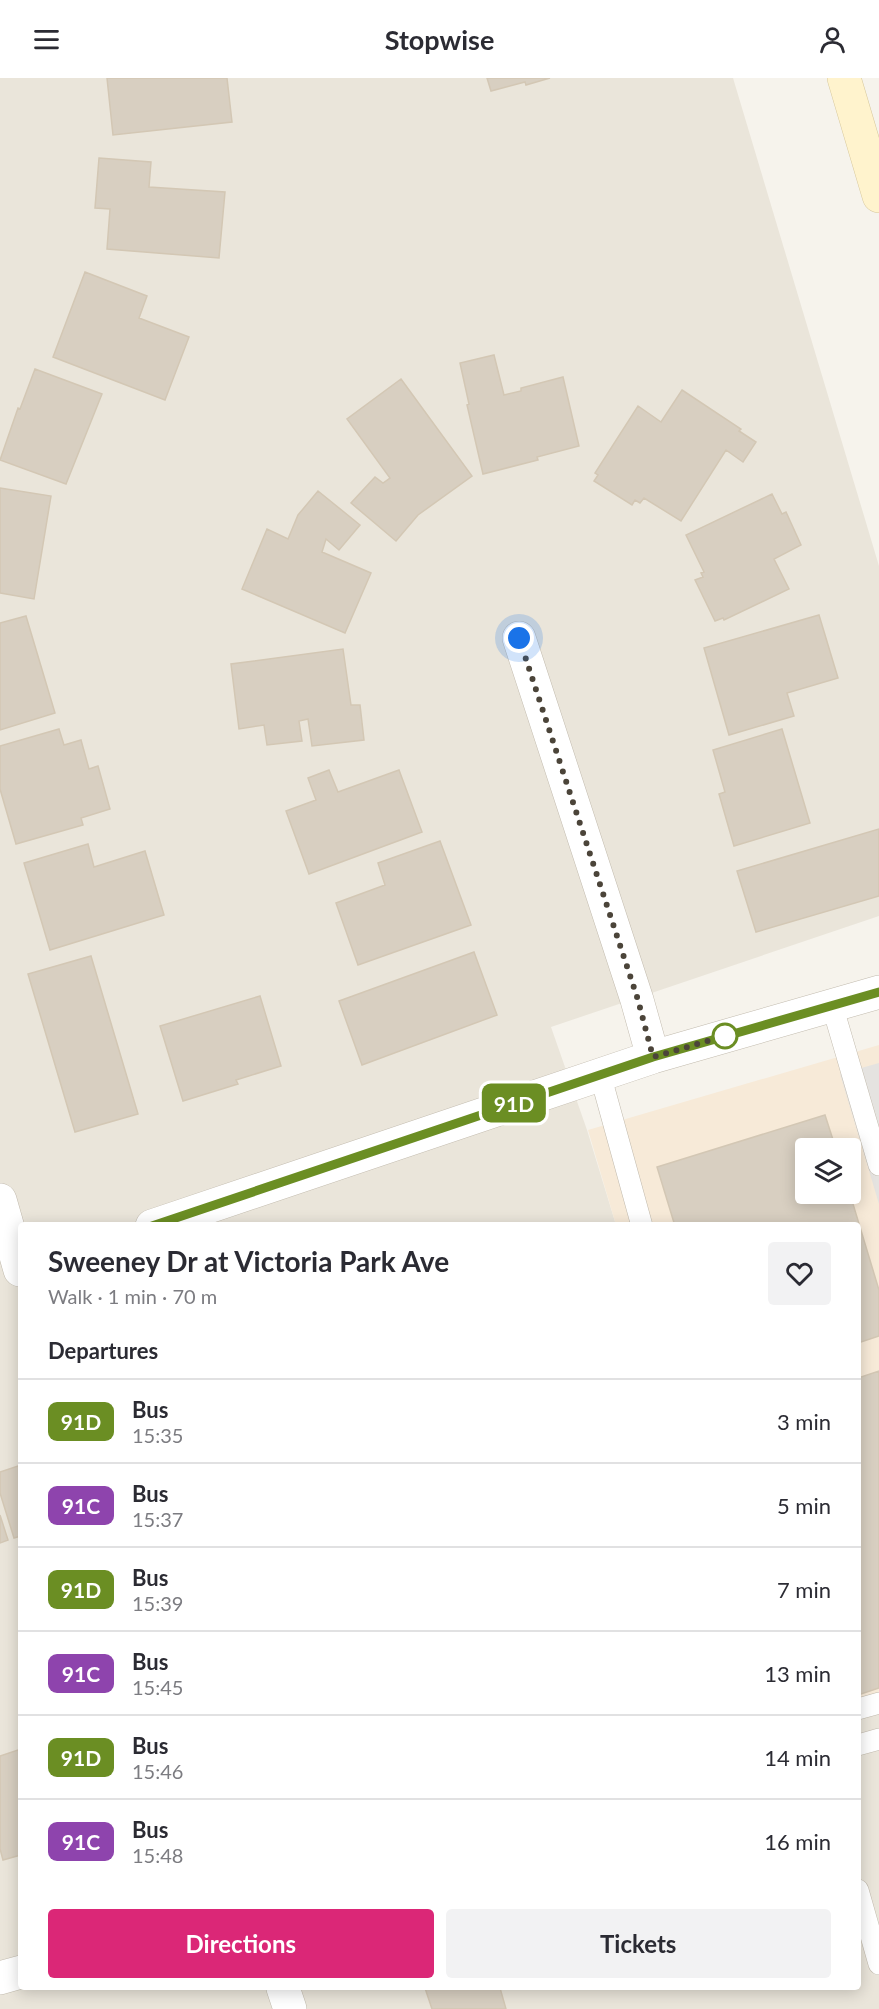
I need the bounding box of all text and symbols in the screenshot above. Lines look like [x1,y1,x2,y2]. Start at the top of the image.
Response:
icon: menu [30,23,63,56]
text: Stopwise [385,23,494,56]
icon: person [816,23,849,56]
your location [504,623,534,653]
unlabelled marker [712,1023,738,1049]
line badge: 91D [480,1084,548,1122]
text: 91D [494,1091,534,1116]
map controls [795,1138,861,1204]
button: layers [795,1138,861,1204]
button: heart [768,1242,831,1305]
text: Sweeney Dr at Victoria Park Ave [48,1244,449,1278]
text: Walk · 1 min · 70 m [48,1284,217,1308]
text: Departures [48,1337,158,1364]
text: Bus [132,1396,168,1423]
text: 3 min [777,1408,831,1435]
text: 91D [61,1409,101,1434]
text: 15:35 [132,1423,183,1447]
text: Bus [132,1480,168,1507]
text: 5 min [777,1492,831,1519]
text: 91C [62,1493,100,1518]
text: 15:37 [132,1507,183,1531]
text: Bus [132,1564,168,1591]
text: 7 min [777,1576,831,1603]
text: 91D [61,1577,101,1602]
text: 15:39 [132,1591,183,1615]
text: Bus [132,1648,168,1675]
text: 13 min [764,1660,831,1687]
text: 91C [62,1661,100,1686]
text: 15:45 [132,1675,183,1699]
text: Bus [132,1732,168,1759]
text: 14 min [764,1744,831,1771]
text: 91D [61,1745,101,1770]
text: 15:46 [132,1759,183,1783]
text: Bus [132,1816,168,1843]
text: 16 min [764,1828,831,1855]
text: 91C [62,1829,100,1854]
text: 15:48 [132,1843,183,1867]
button: Directions [48,1909,434,1978]
button: Tickets [446,1909,831,1978]

